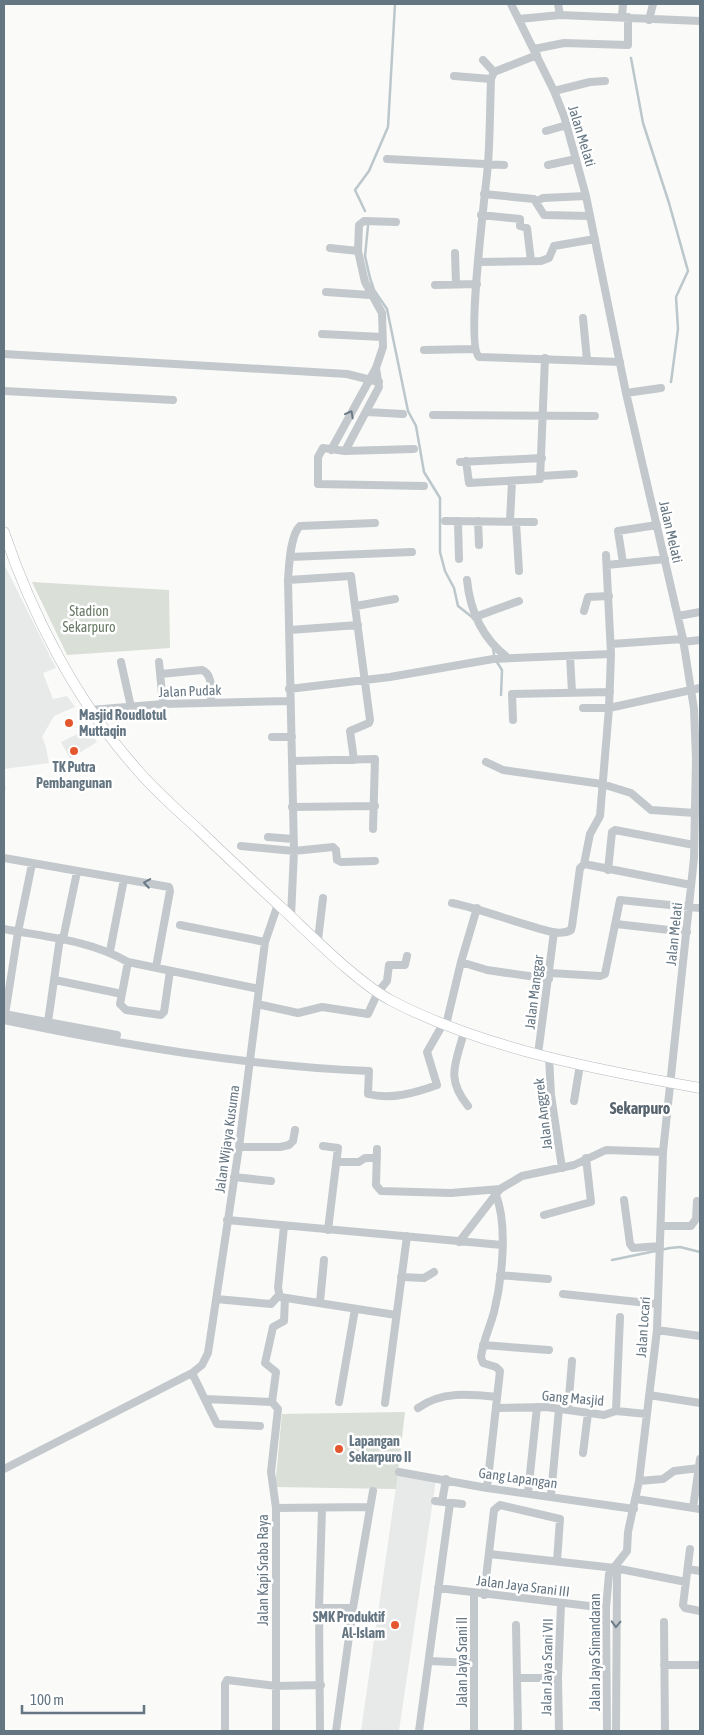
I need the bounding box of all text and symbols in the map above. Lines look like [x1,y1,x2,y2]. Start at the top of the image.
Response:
street label: Jalan Melati [565,103,599,169]
one-way arrow [344,411,354,420]
street label: Jalan Melati [656,499,686,565]
park label: Stadion Sekarpuro [62,603,116,635]
street label: Jalan Pudak [158,682,222,700]
place label: Masjid Roudlotul Muttaqin [79,707,167,739]
marker: Masjid Roudlotul Muttaqin [63,717,75,729]
marker: TK Putra Pembangunan [68,745,80,757]
place label: TK Putra Pembangunan [36,759,112,791]
one-way arrow [142,878,150,889]
street label: Jalan Melati [663,902,685,966]
street label: Jalan Manggar [522,953,547,1030]
street label: Jalan Anggrek [531,1077,555,1151]
street label: Jalan Wijaya Kusuma [212,1084,242,1194]
district label: Sekarpuro [610,1099,671,1117]
street label: Jalan Locari [633,1296,653,1358]
street label: Gang Masjid [541,1387,605,1409]
place label: Lapangan Sekarpuro II [349,1433,411,1465]
marker: Lapangan Sekarpuro II [333,1443,345,1455]
street label: Gang Lapangan [477,1465,559,1491]
street label: Jalan Kapi Sraba Raya [255,1514,271,1626]
street label: Jalan Jaya Srani III [475,1572,571,1600]
street label: Jalan Jaya Simandaran [587,1593,603,1711]
place label: SMK Produktif Al-Islam [313,1609,385,1641]
street label: Jalan Jaya Srani II [454,1617,470,1707]
street label: Jalan Jaya Srani VII [538,1618,556,1716]
marker: SMK Produktif Al-Islam [389,1619,401,1631]
one-way arrow [611,1620,621,1628]
scale bar [22,1682,145,1714]
text: 100 m [30,1691,64,1708]

